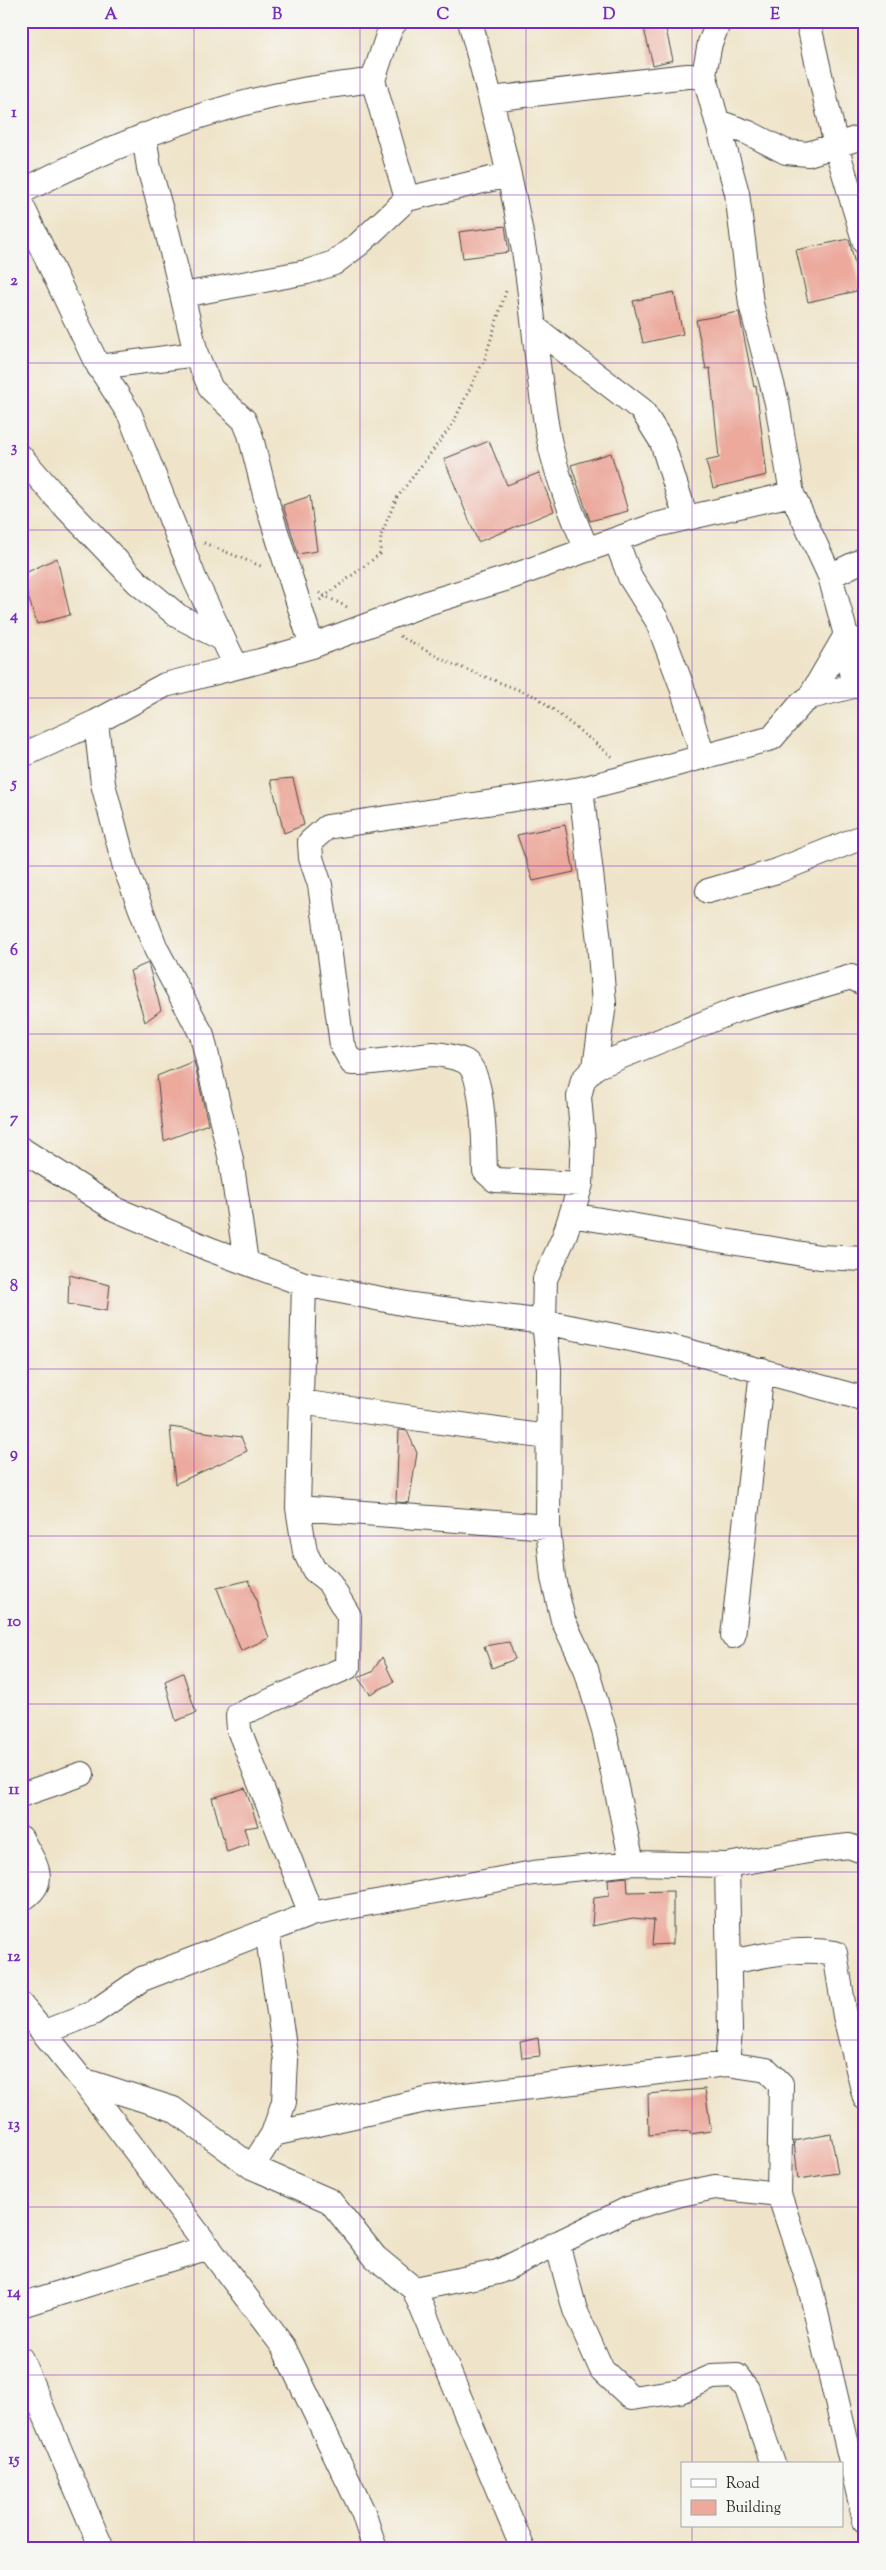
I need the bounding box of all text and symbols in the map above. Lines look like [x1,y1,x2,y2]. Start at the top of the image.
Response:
text: A [105,4,118,27]
text: B [272,4,282,27]
text: C [437,4,450,27]
text: D [603,4,616,27]
text: E [770,4,780,27]
text: 1 [11,102,17,125]
text: 2 [10,270,18,293]
text: 3 [11,437,18,460]
text: 4 [9,605,18,628]
text: 5 [9,773,17,796]
text: 6 [10,940,18,963]
text: 7 [10,1108,19,1131]
text: 8 [10,1276,18,1299]
text: 9 [10,1443,18,1466]
text: 10 [7,1611,21,1634]
text: 11 [9,1779,20,1802]
text: 12 [8,1946,21,1969]
text: 13 [8,2114,20,2137]
text: 14 [7,2282,21,2305]
text: 15 [9,2449,20,2472]
legend [681,2462,844,2528]
text: Road [726,2474,760,2495]
text: Building [726,2498,781,2519]

